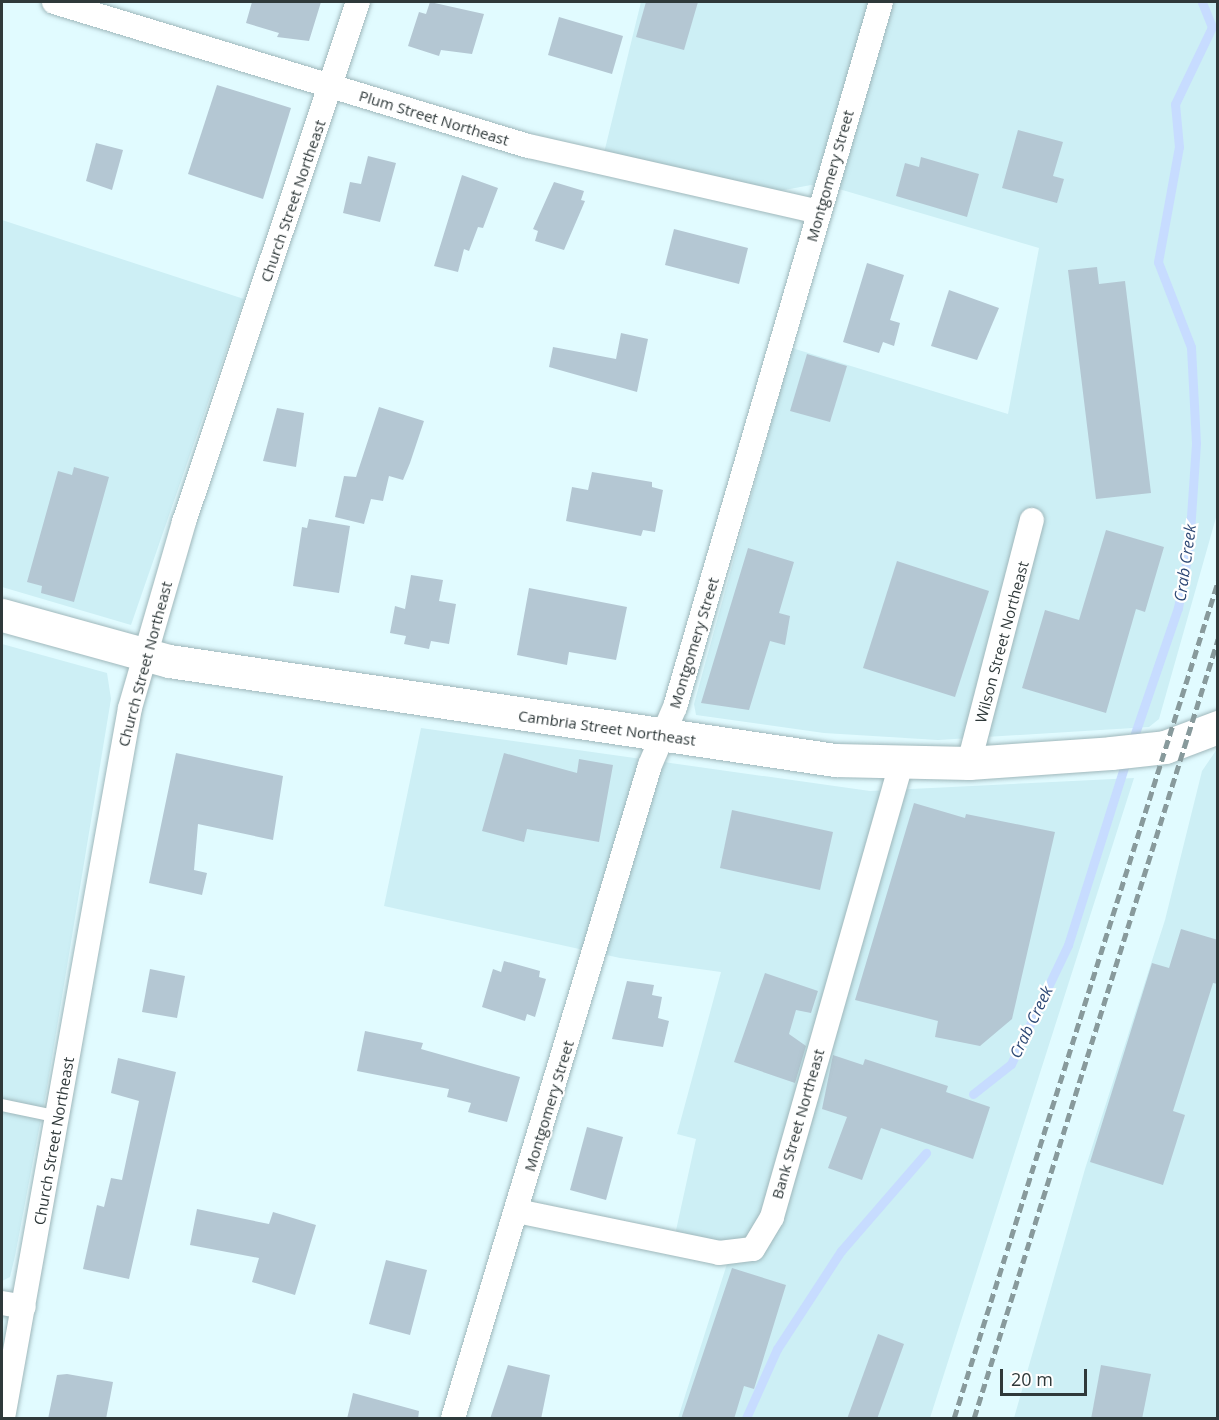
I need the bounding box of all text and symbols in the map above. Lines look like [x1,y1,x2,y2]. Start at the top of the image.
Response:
street label: Plum Street Northeast [357,87,511,149]
street label: Montgomery Street [803,108,857,244]
street label: Church Street Northeast [257,118,329,284]
water label: Crab Creek [1170,523,1200,603]
street label: Wilson Street Northeast [972,559,1032,725]
street label: Montgomery Street [666,575,722,711]
street label: Church Street Northeast [114,579,176,749]
street label: Cambria Street Northeast [517,707,697,749]
water label: Crab Creek [1005,983,1057,1061]
street label: Montgomery Street [521,1038,577,1174]
street label: Bank Street Northeast [768,1047,828,1201]
street label: Church Street Northeast [30,1056,78,1226]
scale bar [1003,1357,1090,1395]
text: 20 m [1011,1367,1053,1391]

